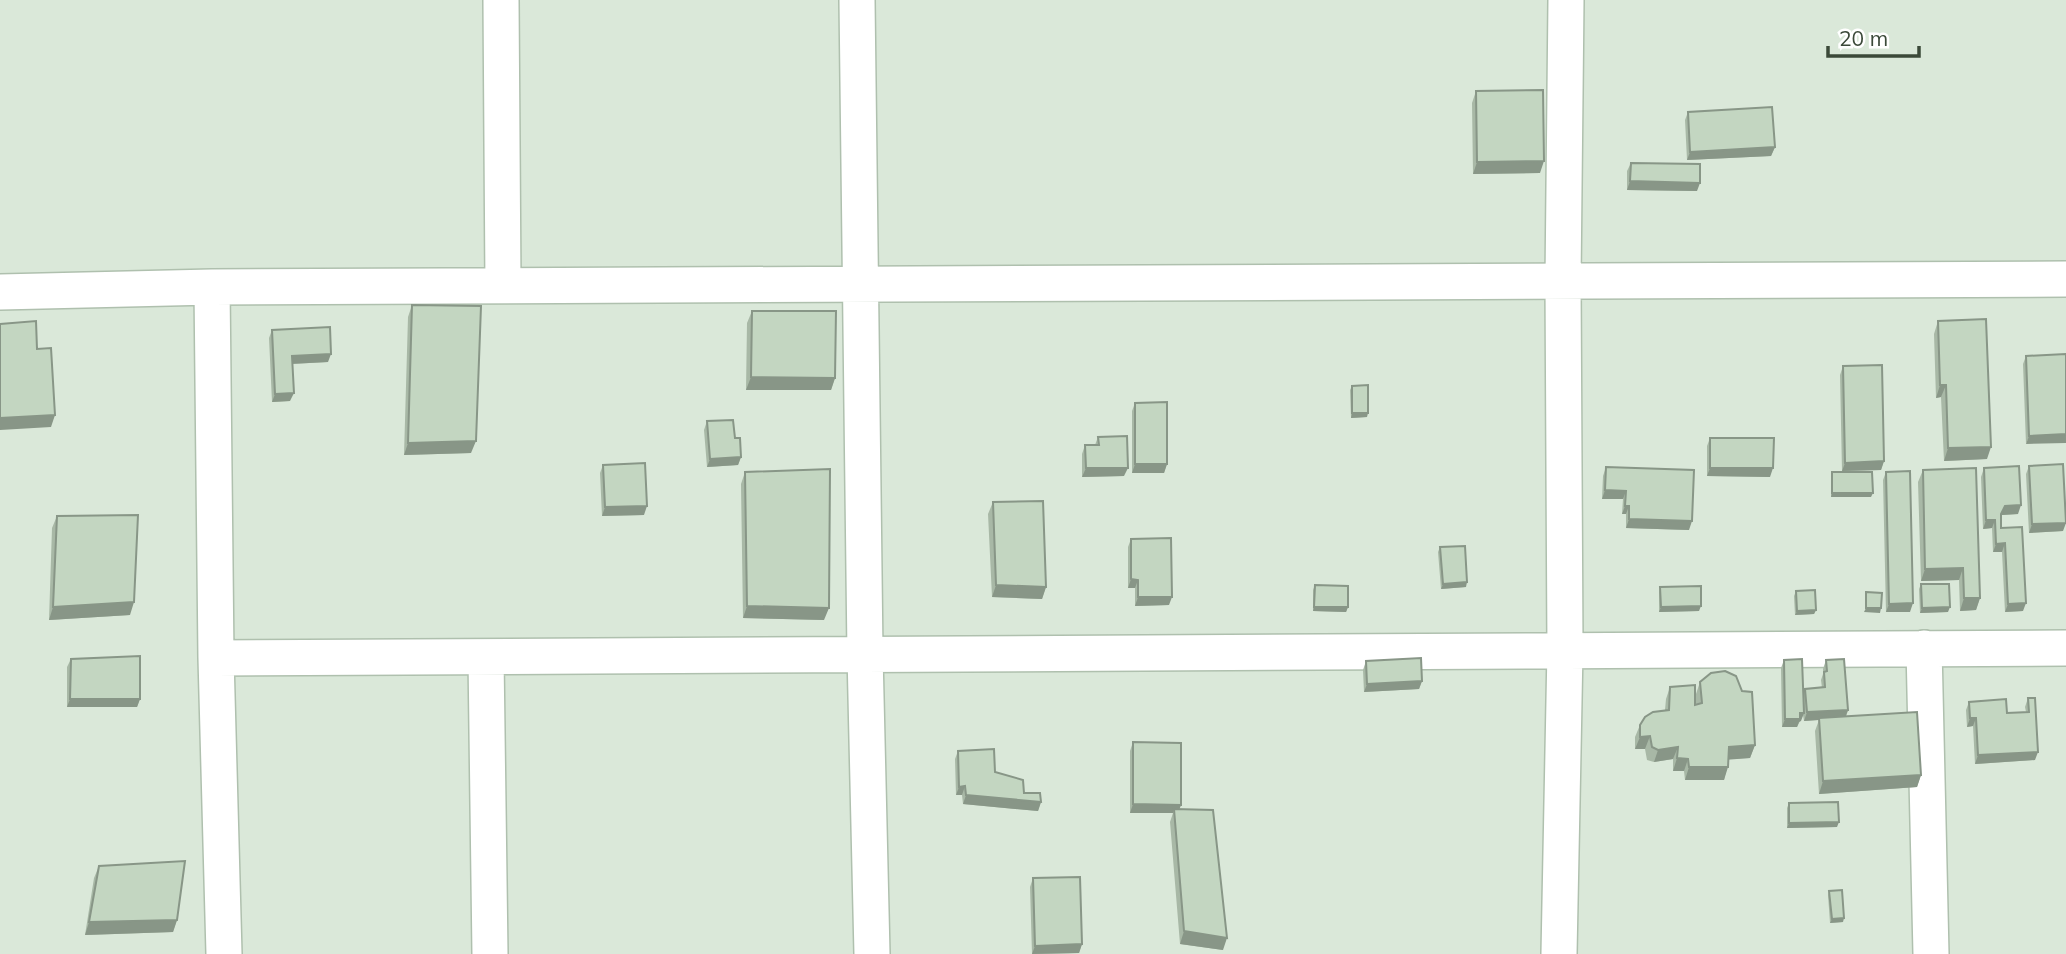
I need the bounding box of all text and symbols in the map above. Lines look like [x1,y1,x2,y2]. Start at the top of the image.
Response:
scale bar [1828,14,1919,58]
text: 20 m [1839,25,1888,51]

